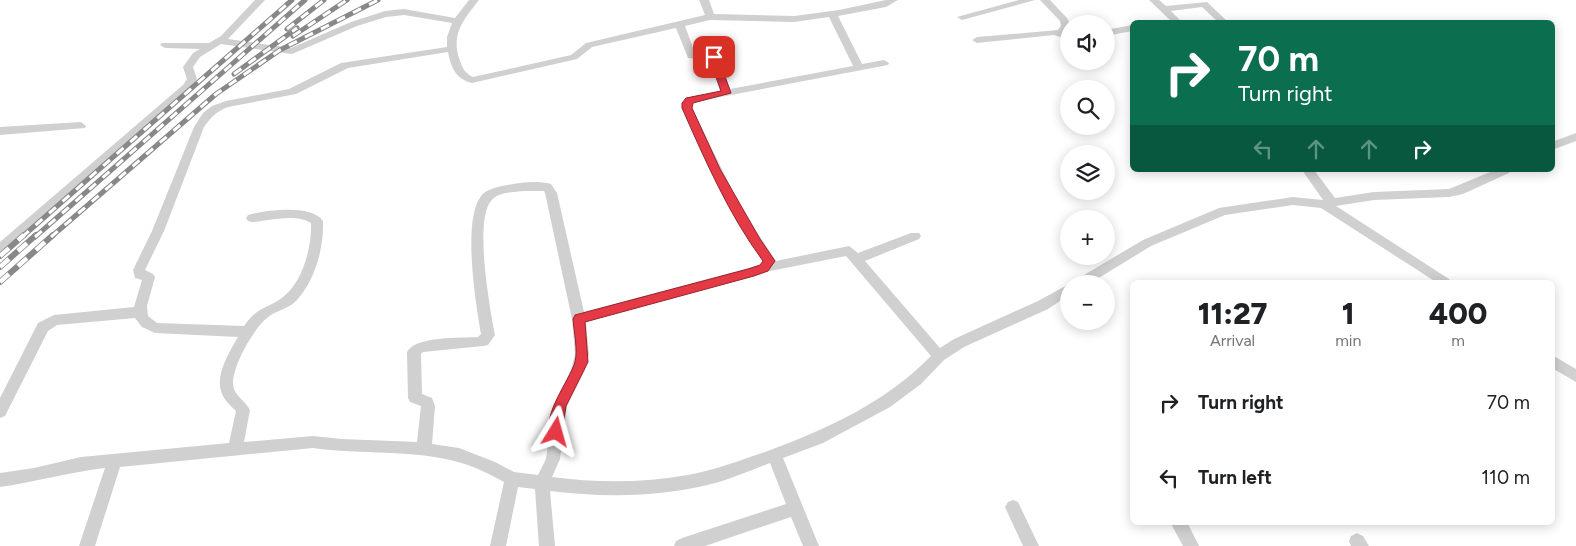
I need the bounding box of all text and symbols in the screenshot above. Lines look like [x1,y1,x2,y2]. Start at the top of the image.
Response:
map controls [1060,15,1115,330]
button: sound [1060,15,1115,70]
pin [693,36,735,78]
text: 70 m [1238,38,1319,80]
icon: right [1155,40,1220,105]
icon: arrive [700,43,728,71]
button: search [1060,80,1115,135]
text: Turn right [1238,80,1333,107]
icon: left [1249,135,1277,163]
icon: ahead [1302,135,1330,163]
icon: ahead [1355,135,1383,163]
icon: right [1408,135,1436,163]
button: layers [1060,145,1115,200]
button: + [1060,210,1115,265]
button: − [1060,275,1115,330]
text: 11:27 [1198,295,1267,332]
text: 1 [1342,295,1355,332]
text: 400 [1429,295,1487,332]
text: Arrival [1210,331,1255,350]
text: min [1335,331,1361,350]
text: m [1451,331,1465,350]
icon: right [1155,389,1183,417]
text: Turn right [1198,391,1284,414]
text: 70 m [1487,391,1530,414]
position arrow [529,405,581,457]
icon: left [1155,464,1183,492]
text: Turn left [1198,466,1272,489]
text: 110 m [1481,466,1530,489]

